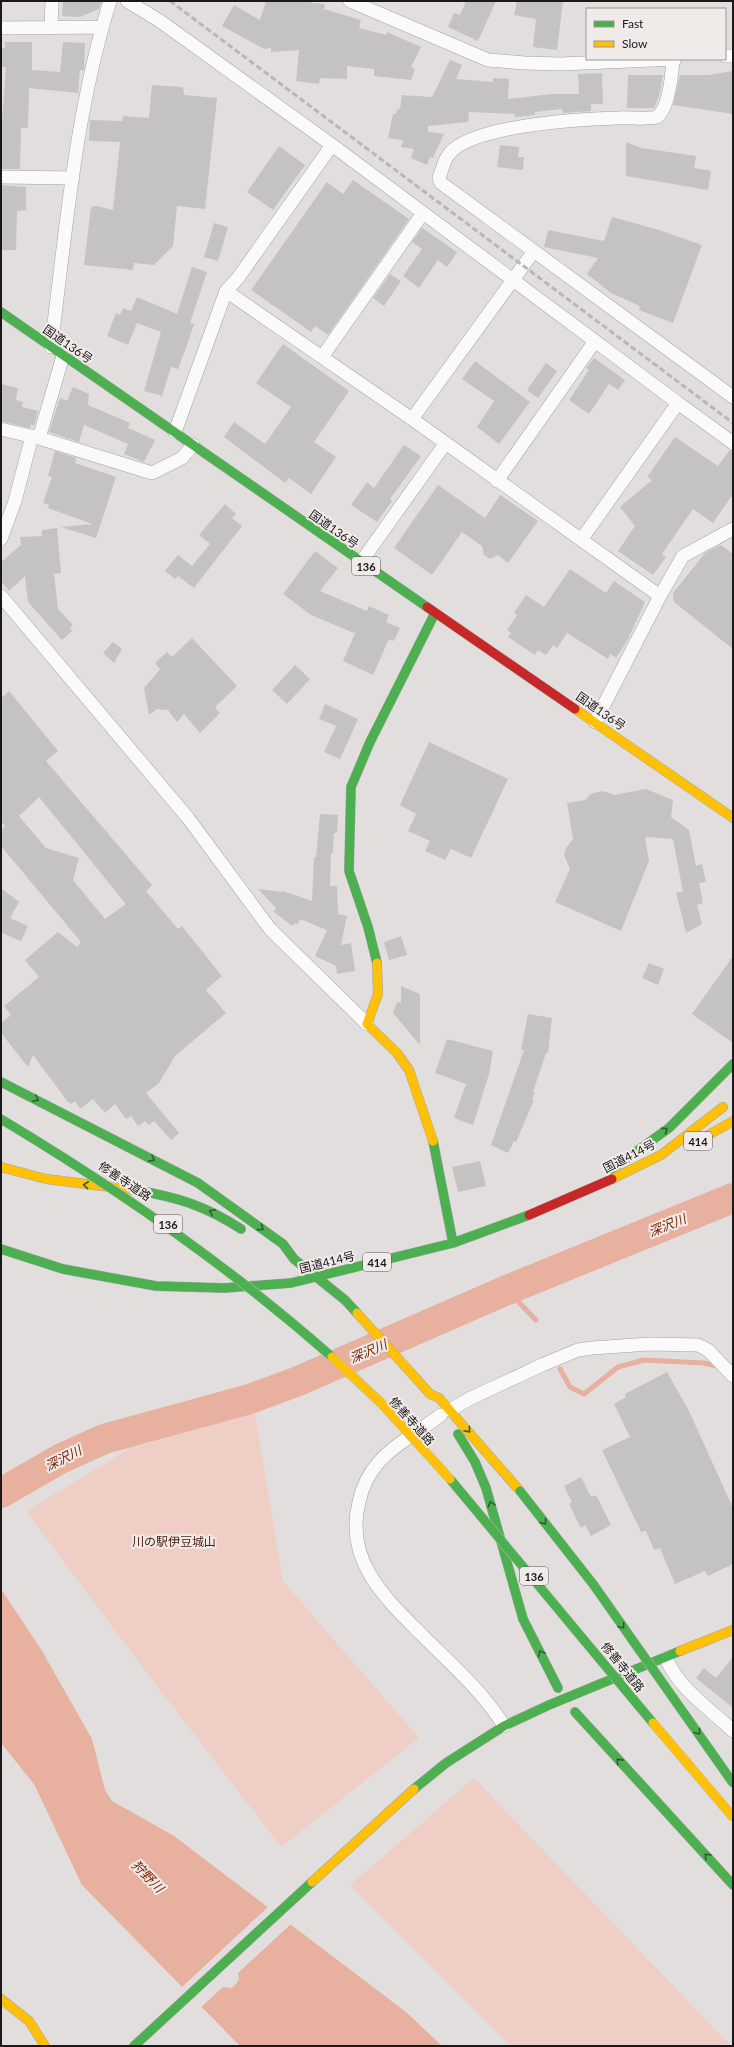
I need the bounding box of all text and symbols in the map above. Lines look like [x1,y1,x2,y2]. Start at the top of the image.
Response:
legend [586,8,726,60]
text: Fast [622,16,644,31]
text: Slow [622,36,648,51]
street label: 国道136号 [40,322,96,366]
street label: 国道136号 [306,507,362,551]
road number: 136 [352,557,380,575]
street label: 国道136号 [573,689,629,733]
one-way arrow [32,1095,39,1102]
one-way arrow [660,1128,667,1135]
road number: 414 [684,1132,712,1150]
street label: 国道414号 [600,1136,658,1176]
one-way arrow [147,1154,155,1162]
street label: 修善寺道路 [96,1158,154,1204]
one-way arrow [83,1181,89,1190]
one-way arrow [209,1209,216,1216]
water label: 深沢川 [646,1210,690,1240]
road number: 136 [154,1215,182,1233]
one-way arrow [257,1223,264,1231]
street label: 国道414号 [298,1248,356,1276]
road number: 414 [363,1253,391,1271]
water label: 深沢川 [347,1335,391,1366]
street label: 修善寺道路 [386,1394,438,1448]
one-way arrow [463,1425,471,1433]
water label: 深沢川 [42,1441,86,1474]
one-way arrow [487,1501,496,1508]
one-way arrow [539,1517,546,1524]
park label: 川の駅伊豆城山 [132,1534,216,1549]
road number: 136 [520,1567,548,1585]
one-way arrow [617,1622,625,1629]
street label: 修善寺道路 [598,1639,648,1695]
one-way arrow [538,1650,545,1658]
one-way arrow [693,1727,700,1734]
one-way arrow [616,1758,623,1765]
one-way arrow [704,1854,711,1861]
water label: 狩野川 [129,1857,169,1897]

